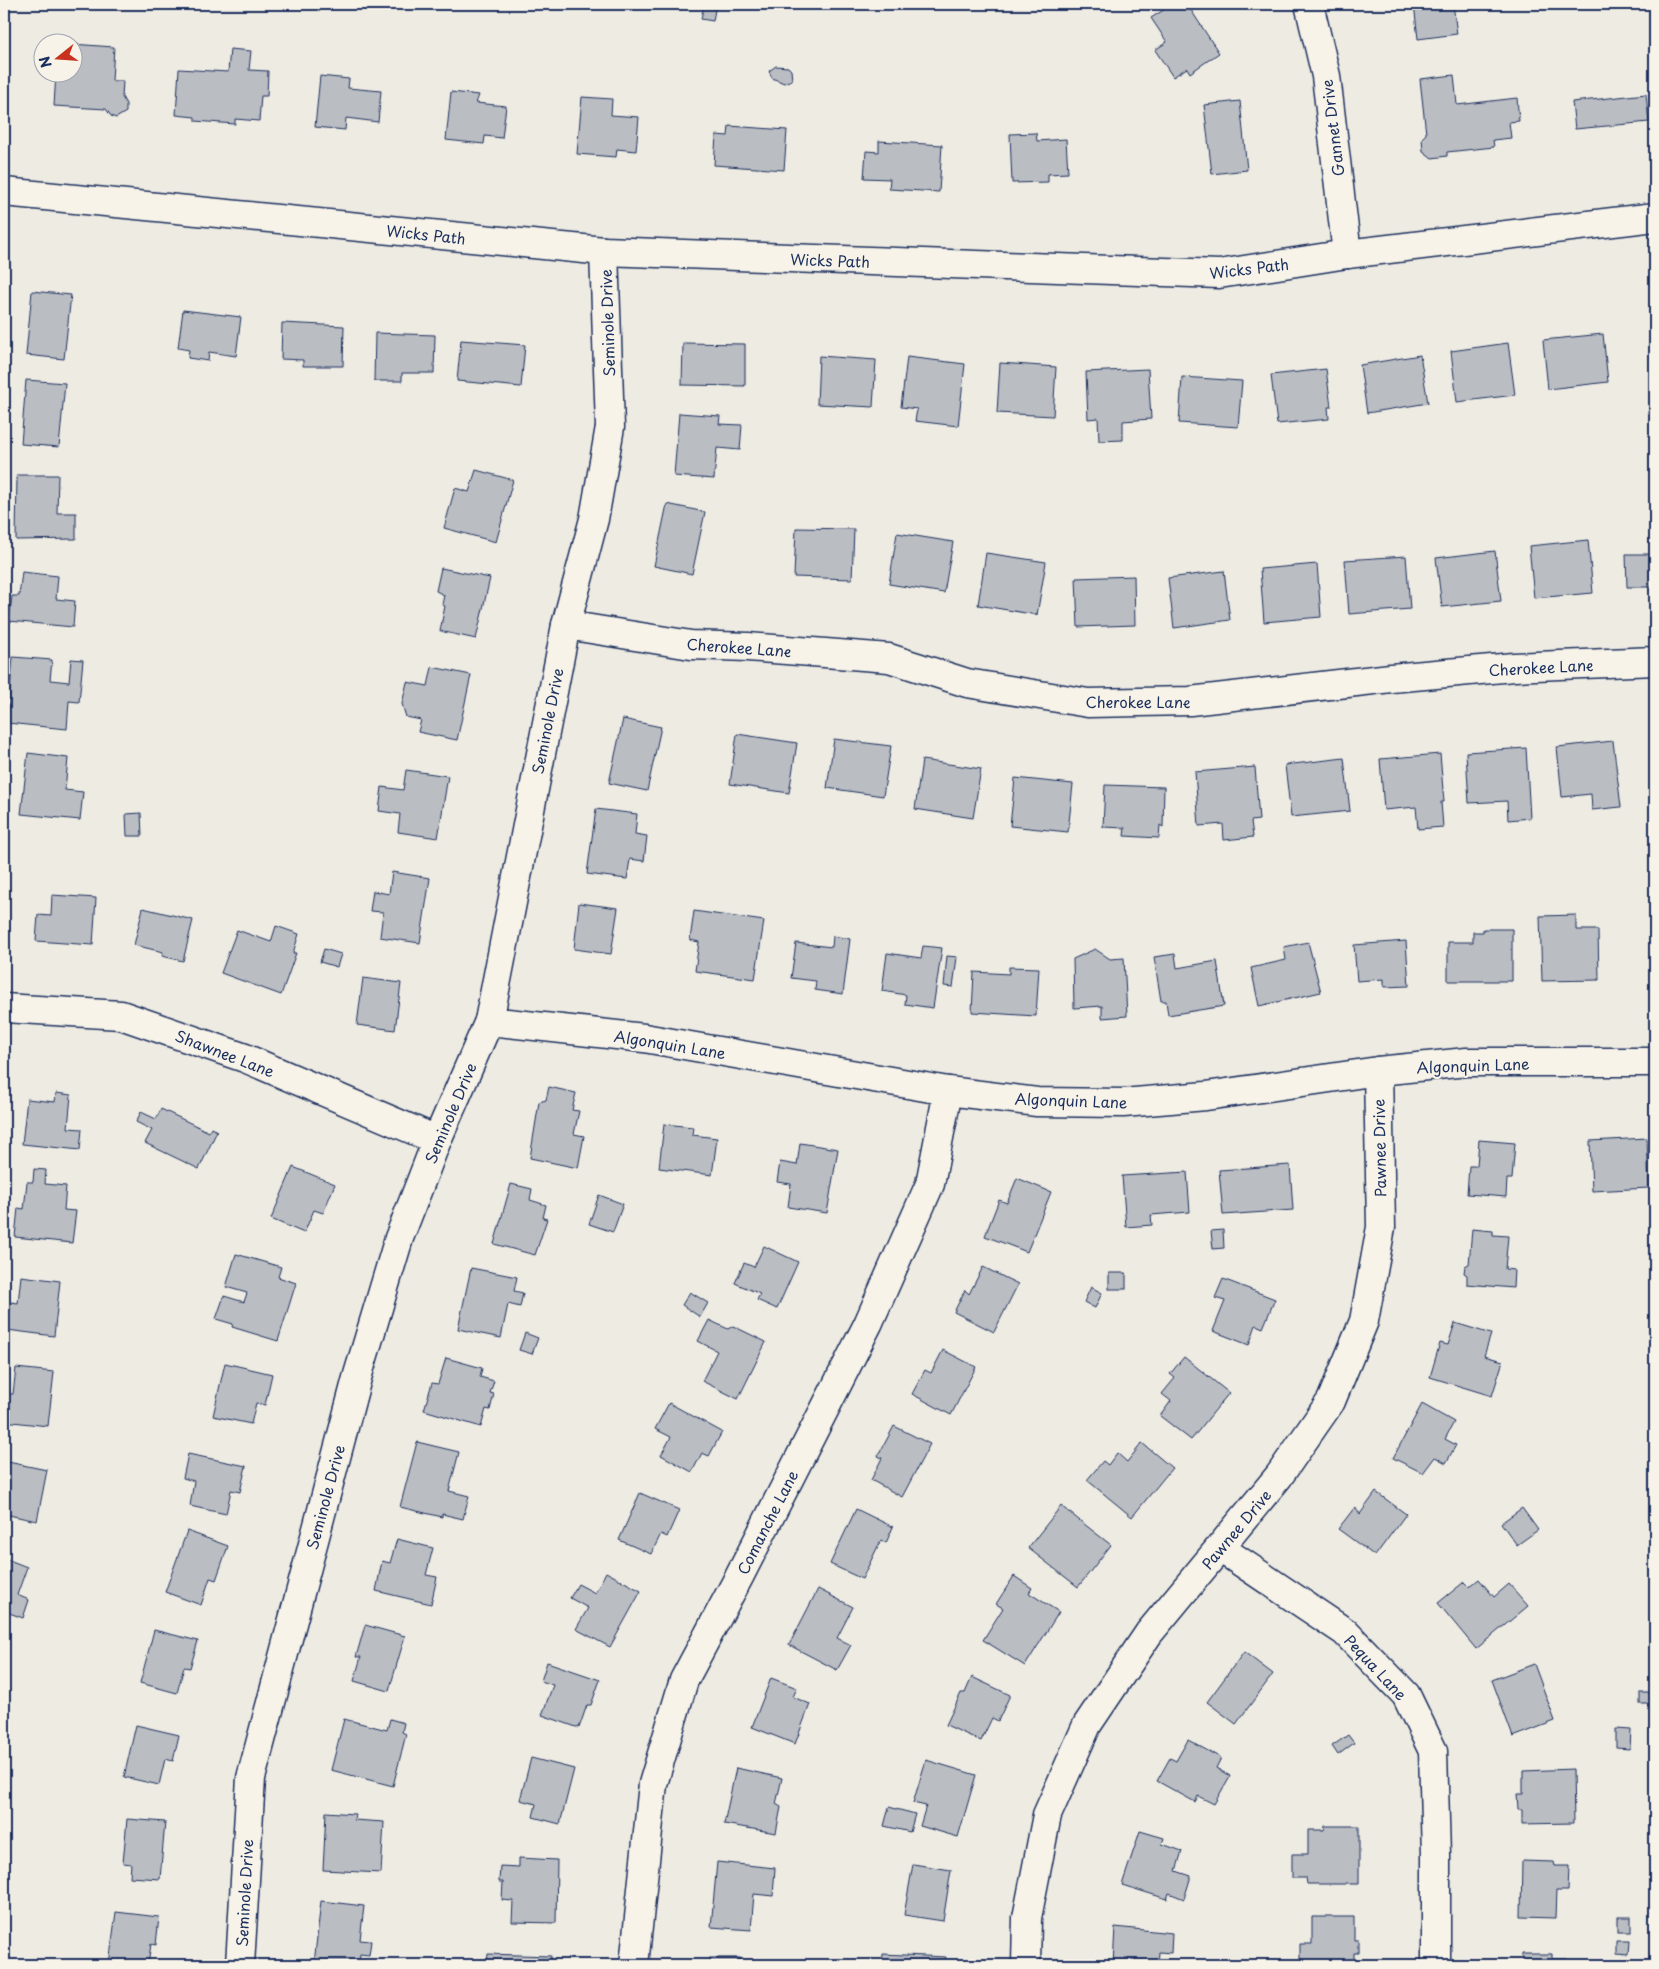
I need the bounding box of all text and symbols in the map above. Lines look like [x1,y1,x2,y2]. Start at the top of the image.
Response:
north arrow [32,32,82,82]
text: N [33,54,57,70]
street label: Gannet Drive [1315,78,1349,178]
street label: Wicks Path [385,218,467,250]
street label: Wicks Path [790,247,870,273]
street label: Wicks Path [1208,252,1290,284]
street label: Seminole Drive [594,269,620,377]
street label: Cherokee Lane [686,632,792,662]
street label: Cherokee Lane [1488,653,1594,681]
street label: Seminole Drive [525,666,569,776]
street label: Cherokee Lane [1085,690,1191,713]
street label: Shawnee Lane [172,1024,278,1082]
street label: Algonquin Lane [612,1024,728,1064]
street label: Algonquin Lane [1416,1052,1530,1078]
street label: Seminole Drive [418,1059,482,1167]
street label: Algonquin Lane [1014,1087,1128,1113]
street label: Pawnee Drive [1367,1099,1391,1197]
street label: Seminole Drive [300,1442,350,1552]
street label: Comanche Lane [731,1466,803,1578]
street label: Pawnee Drive [1196,1484,1276,1574]
street label: Pequa Lane [1339,1629,1413,1705]
street label: Seminole Drive [230,1839,258,1947]

